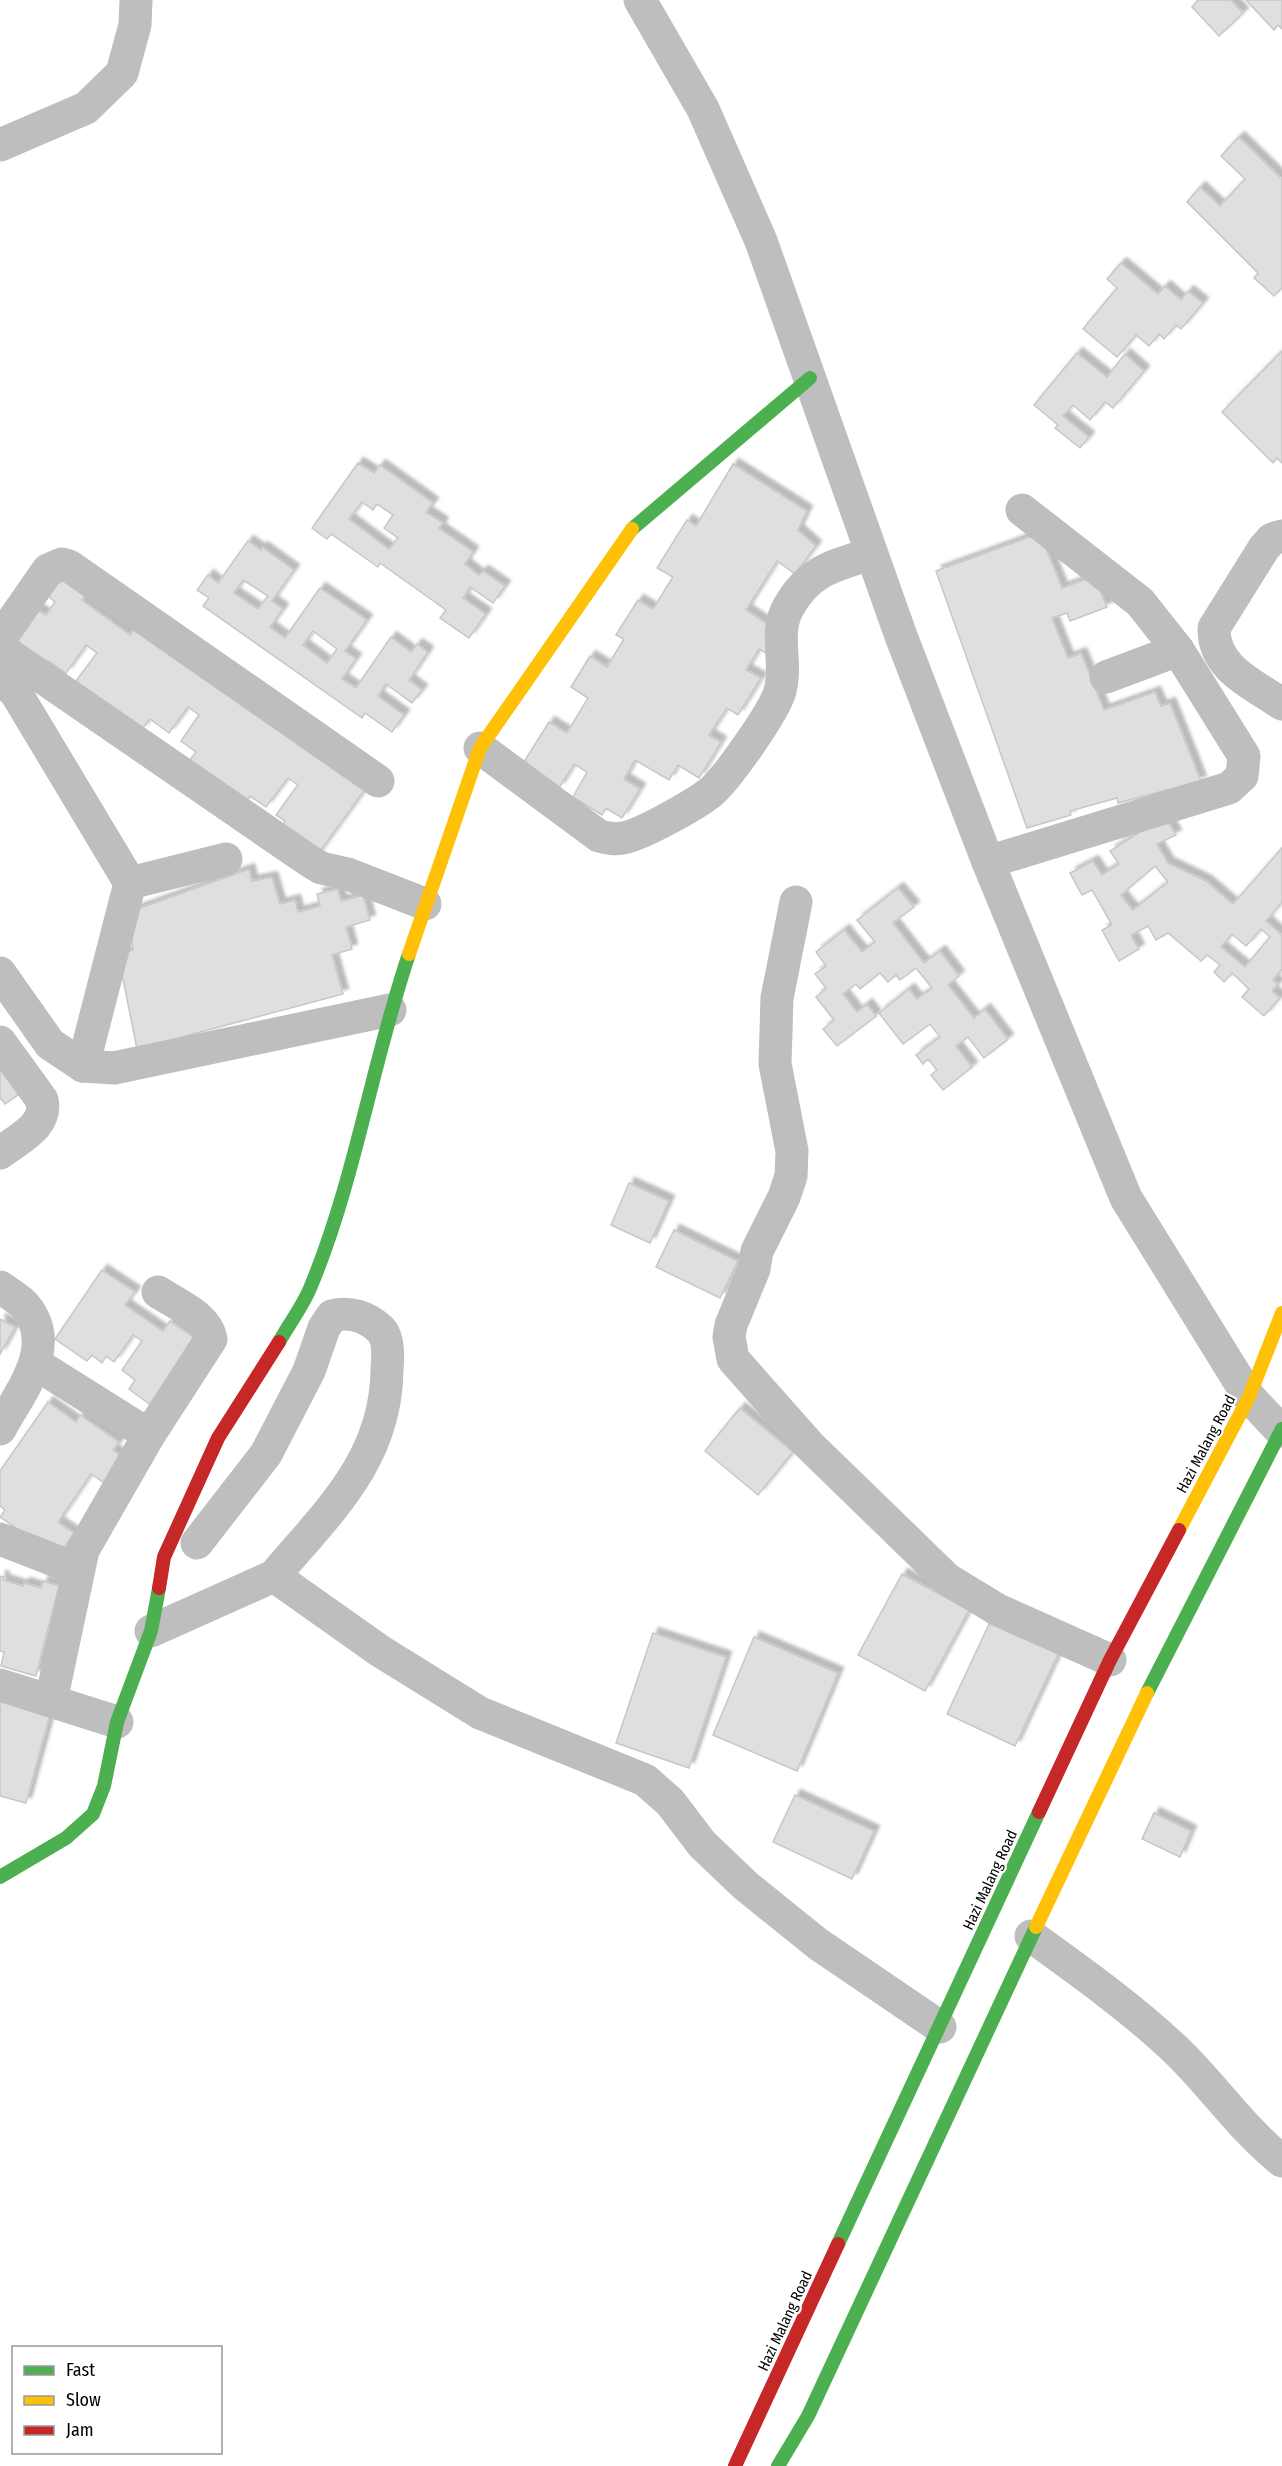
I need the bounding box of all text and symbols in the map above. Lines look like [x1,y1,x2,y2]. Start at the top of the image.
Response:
street label: Hazi Malang Road [1173,1392,1239,1496]
street label: Hazi Malang Road [959,1827,1021,1933]
street label: Hazi Malang Road [754,2268,816,2374]
legend [12,2346,222,2454]
text: Fast [66,2359,95,2381]
text: Slow [66,2389,101,2411]
text: Jam [66,2419,94,2441]

